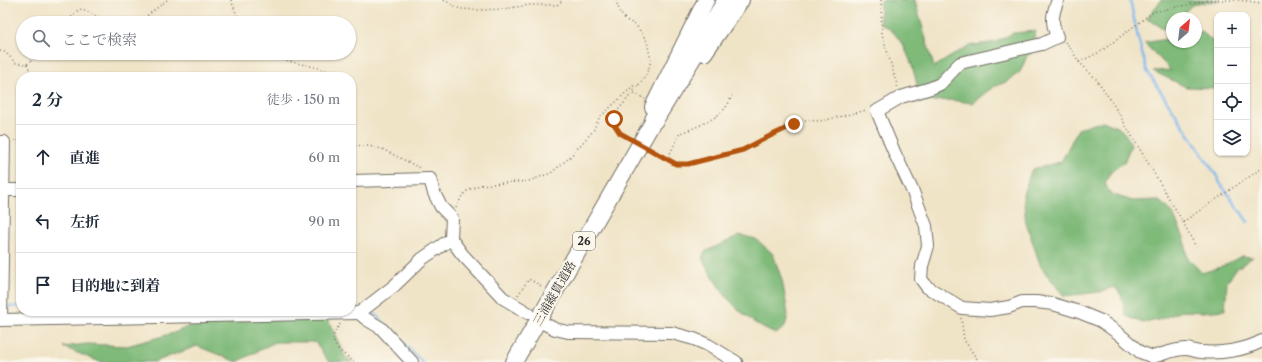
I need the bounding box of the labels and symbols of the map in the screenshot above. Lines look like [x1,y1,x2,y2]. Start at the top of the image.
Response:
north arrow [1166,12,1202,48]
route start [605,110,623,128]
route end [785,115,803,133]
road number: 26 [573,232,595,250]
street label: 三浦縦貫道路 [530,258,578,328]

